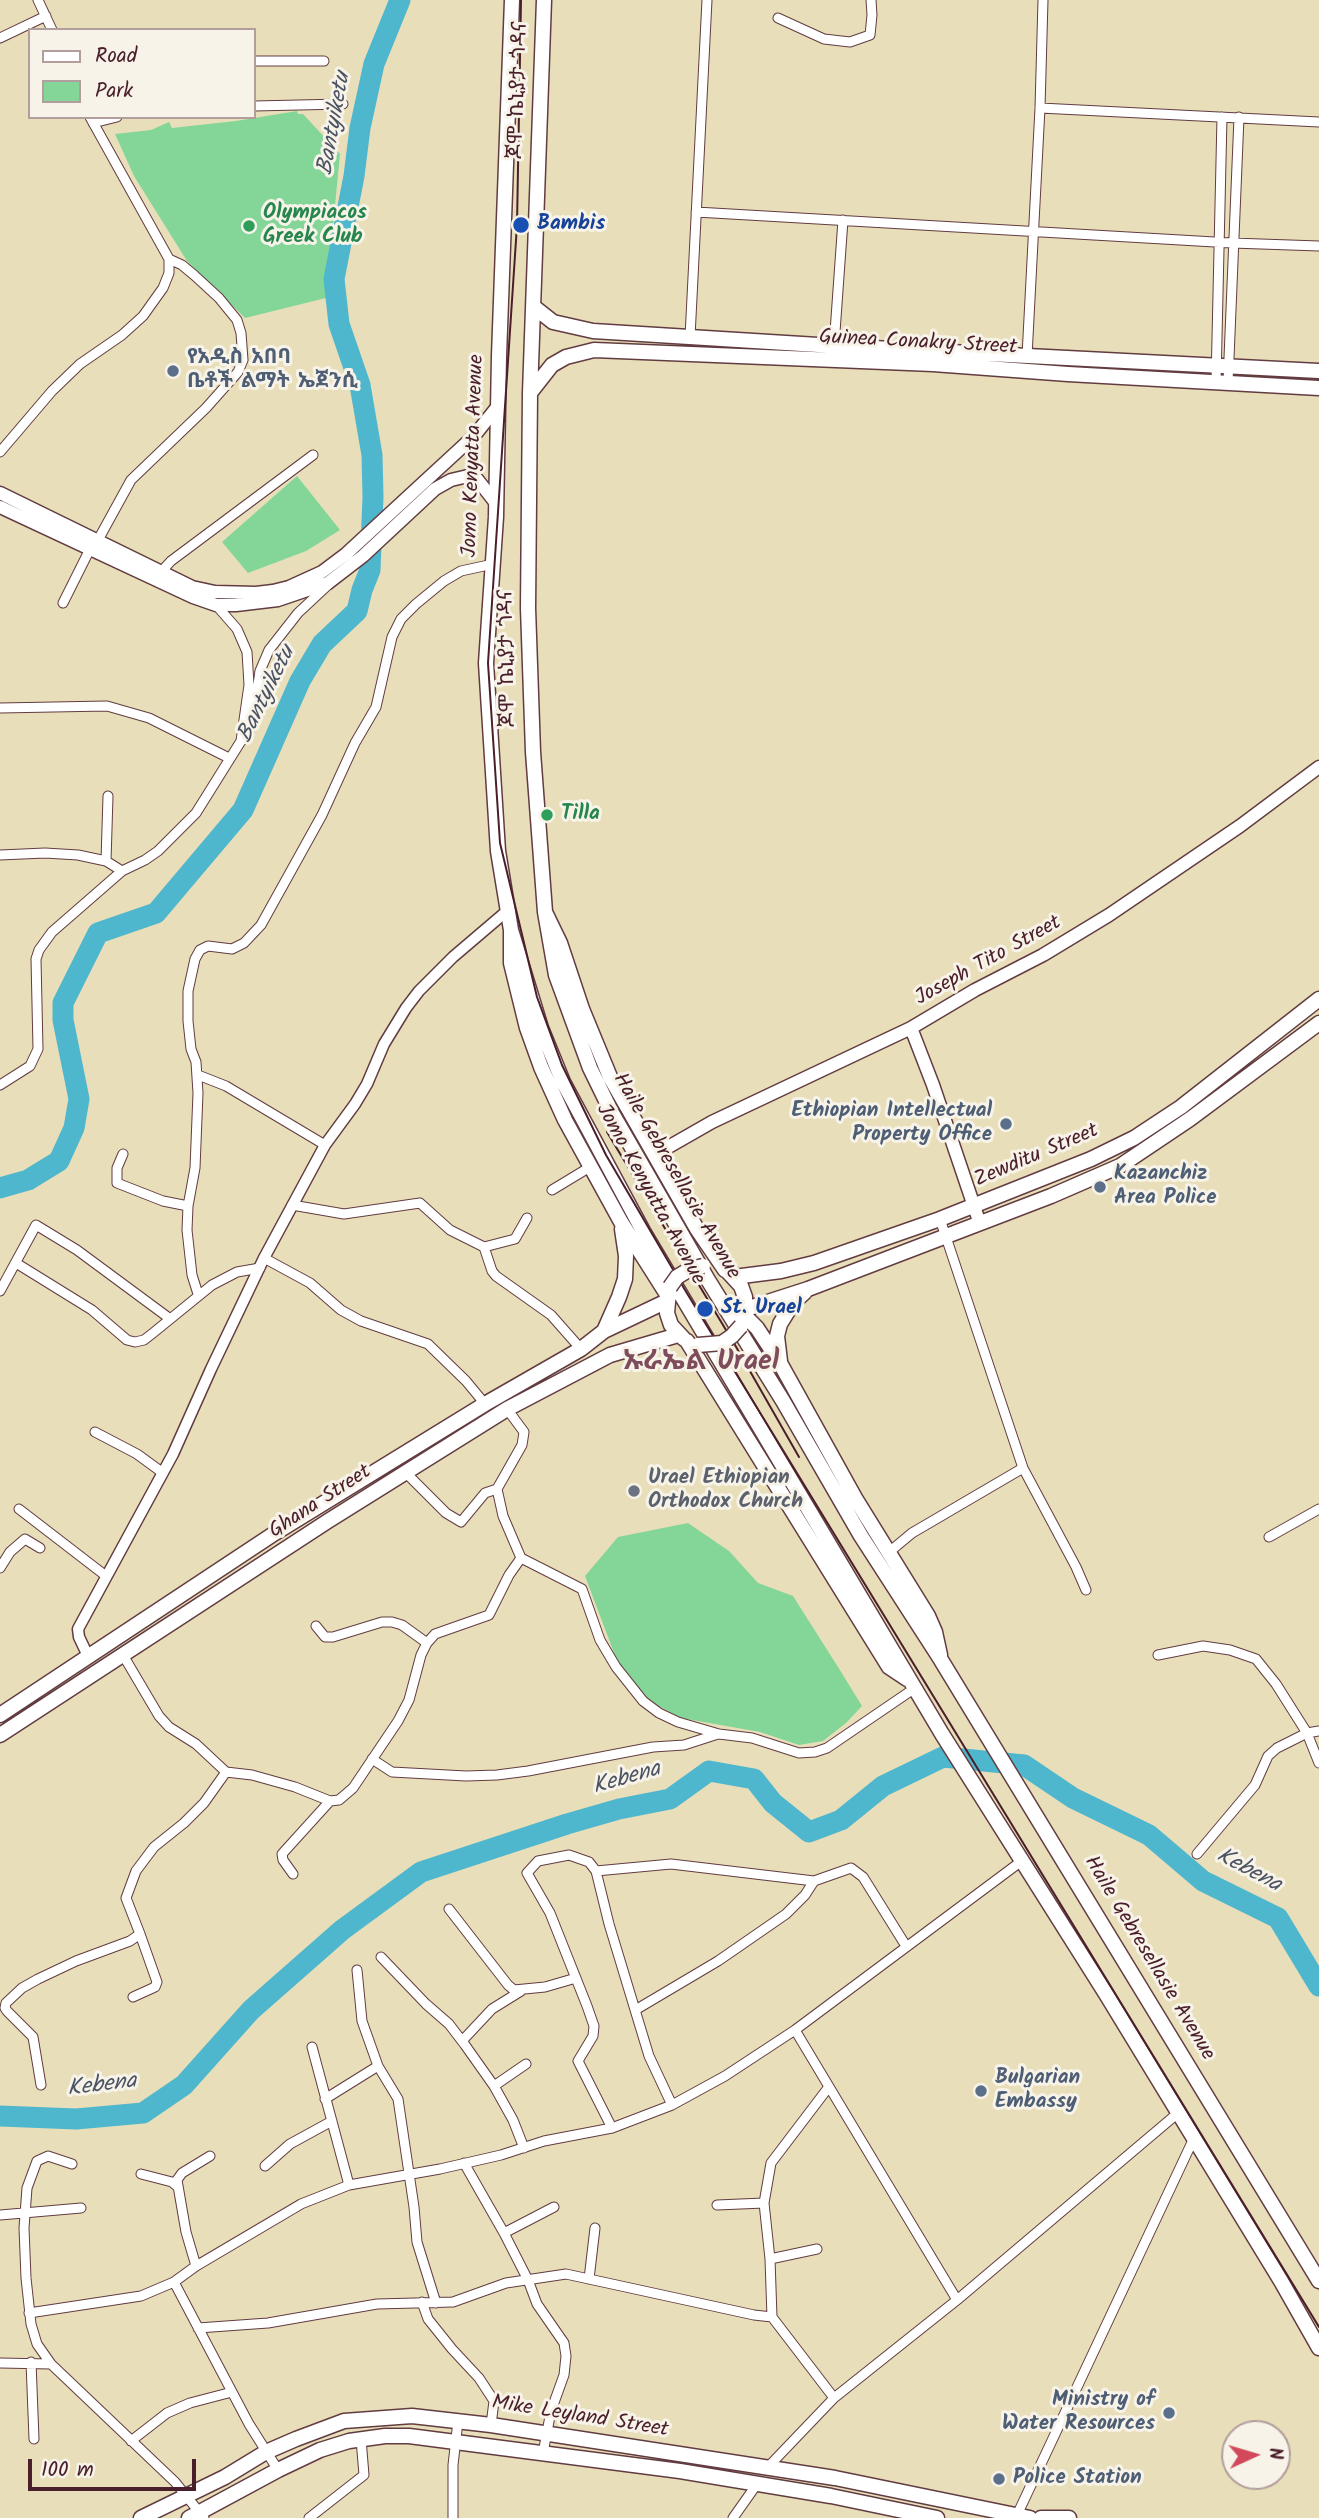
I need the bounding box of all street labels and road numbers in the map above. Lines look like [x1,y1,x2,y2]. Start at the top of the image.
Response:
street label: ጆሞ ኬኒያታ ጎዳና [505,21,535,159]
street label: Guinea Conakry Street [818,326,1018,362]
street label: Jomo Kenyatta Avenue [459,354,491,558]
street label: ጆሞ ኬኒያታ ጎዳና [495,589,523,727]
street label: Joseph Tito Street [912,911,1066,1013]
street label: Haile Gebresellasie Avenue [606,1069,744,1285]
street label: Jomo Kenyatta Avenue [589,1100,709,1290]
street label: Zewditu Street [971,1120,1103,1194]
street label: Ghana Street [265,1461,377,1545]
street label: Haile Gebresellasie Avenue [1077,1852,1219,2066]
street label: Mike Leyland Street [490,2392,670,2444]

